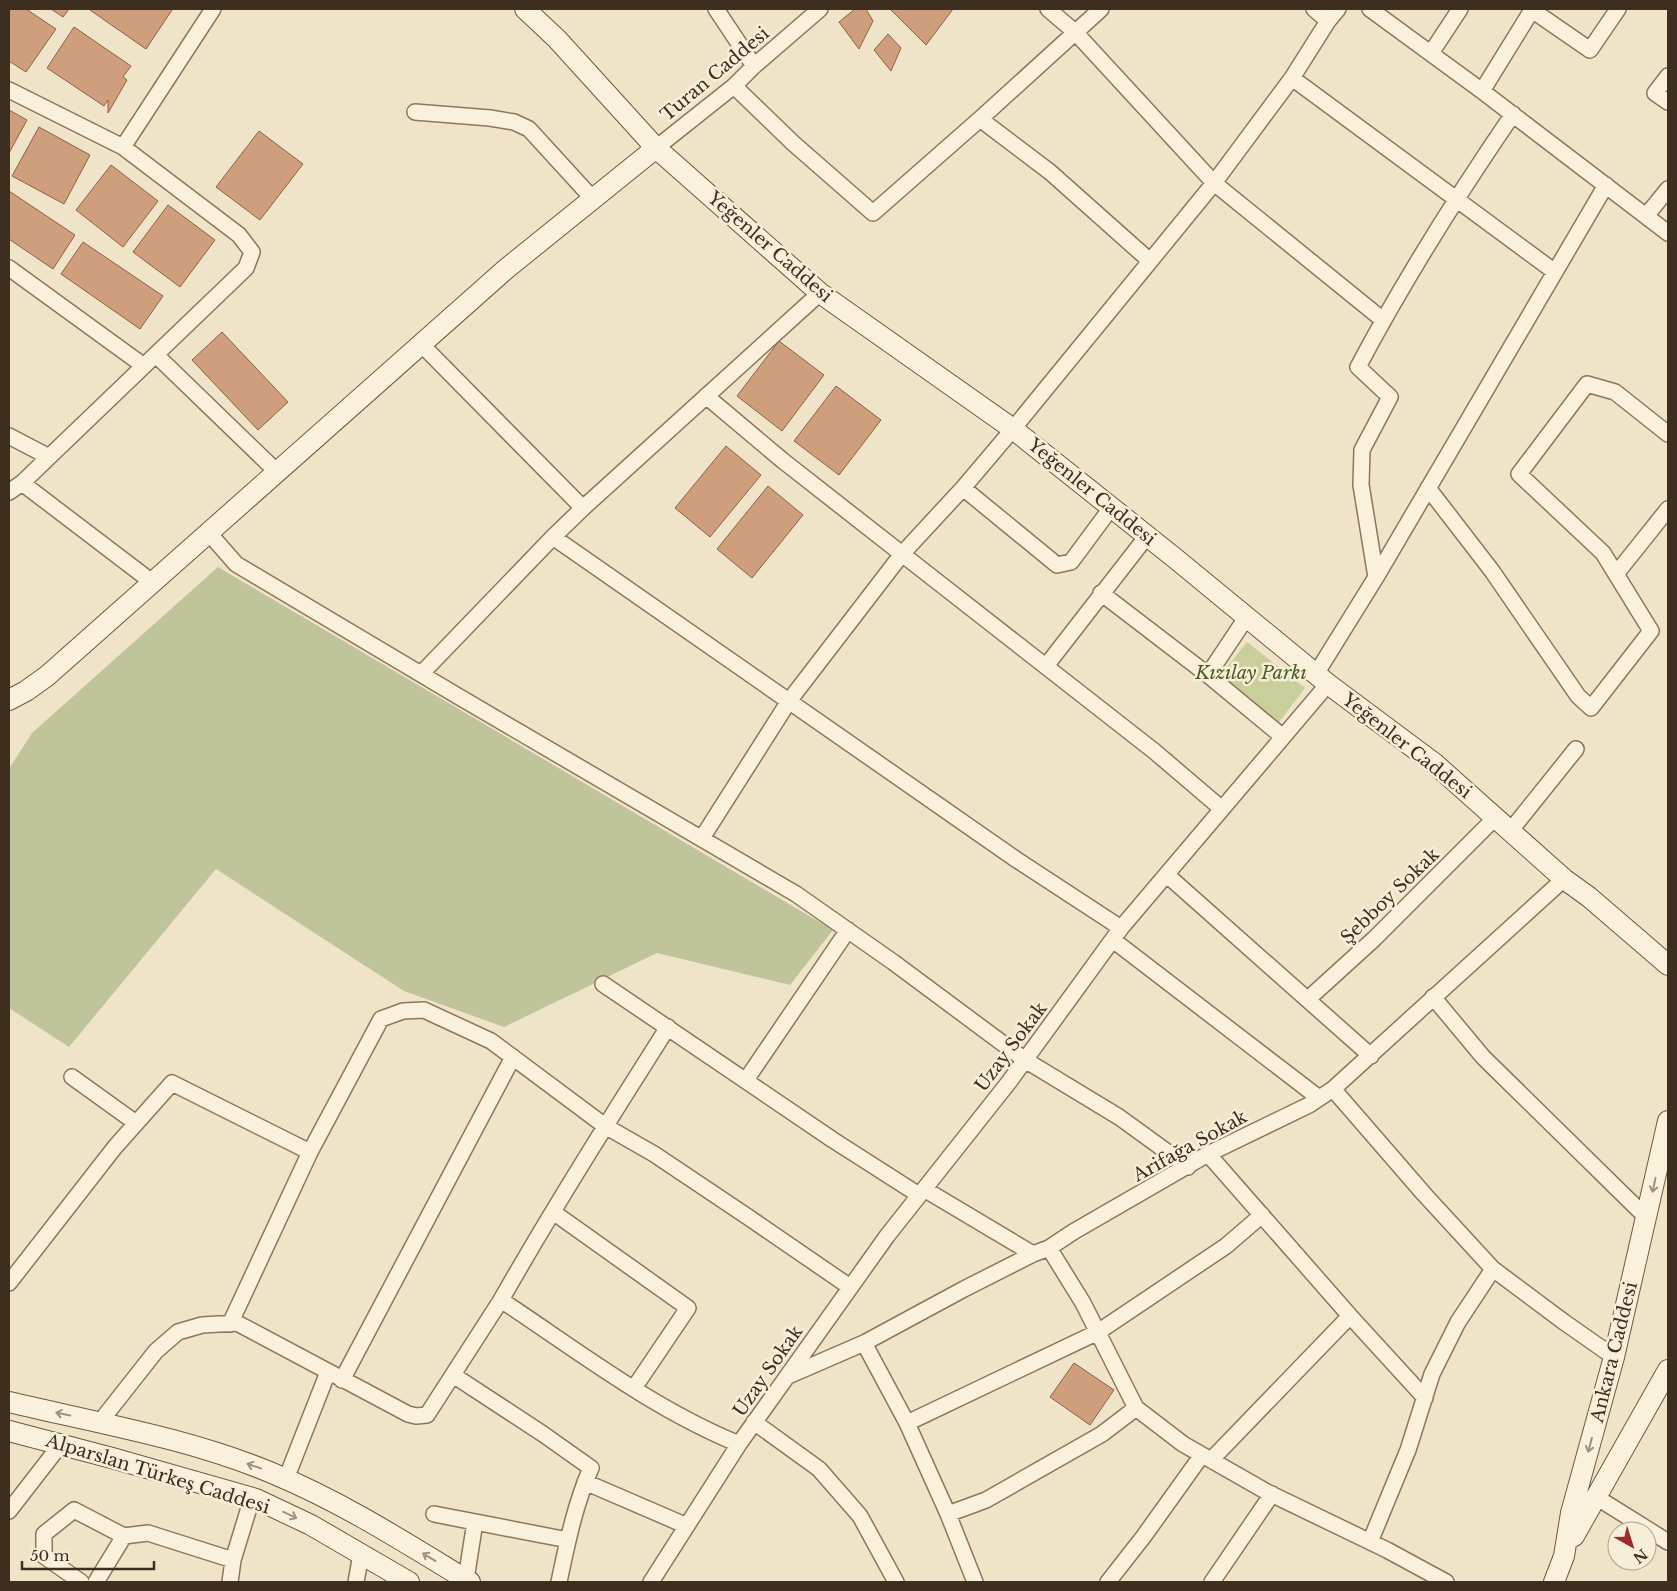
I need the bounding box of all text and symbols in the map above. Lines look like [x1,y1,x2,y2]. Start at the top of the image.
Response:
street label: Turan Caddesi [656,22,774,126]
street label: Yeğenler Caddesi [702,186,837,307]
street label: Yeğenler Caddesi [1023,433,1160,550]
park label: Kızılay Parkı [1194,662,1307,684]
street label: Yeğenler Caddesi [1337,688,1476,803]
street label: Şebboy Sokak [1336,843,1444,949]
street label: Uzay Sokak [970,998,1052,1096]
street label: Arifağa Sokak [1128,1106,1251,1187]
one-way arrow [1649,1177,1658,1193]
street label: Ankara Caddesi [1586,1279,1642,1426]
street label: Uzay Sokak [729,1321,807,1421]
one-way arrow [56,1409,72,1418]
street label: Alparslan Türkeş Caddesi [42,1429,273,1519]
one-way arrow [1585,1437,1594,1453]
one-way arrow [246,1461,262,1470]
one-way arrow [282,1510,297,1520]
north arrow [1607,1521,1657,1571]
scale bar [22,1538,155,1570]
text: N [1629,1545,1651,1567]
text: 50 m [30,1546,70,1565]
one-way arrow [422,1552,436,1562]

